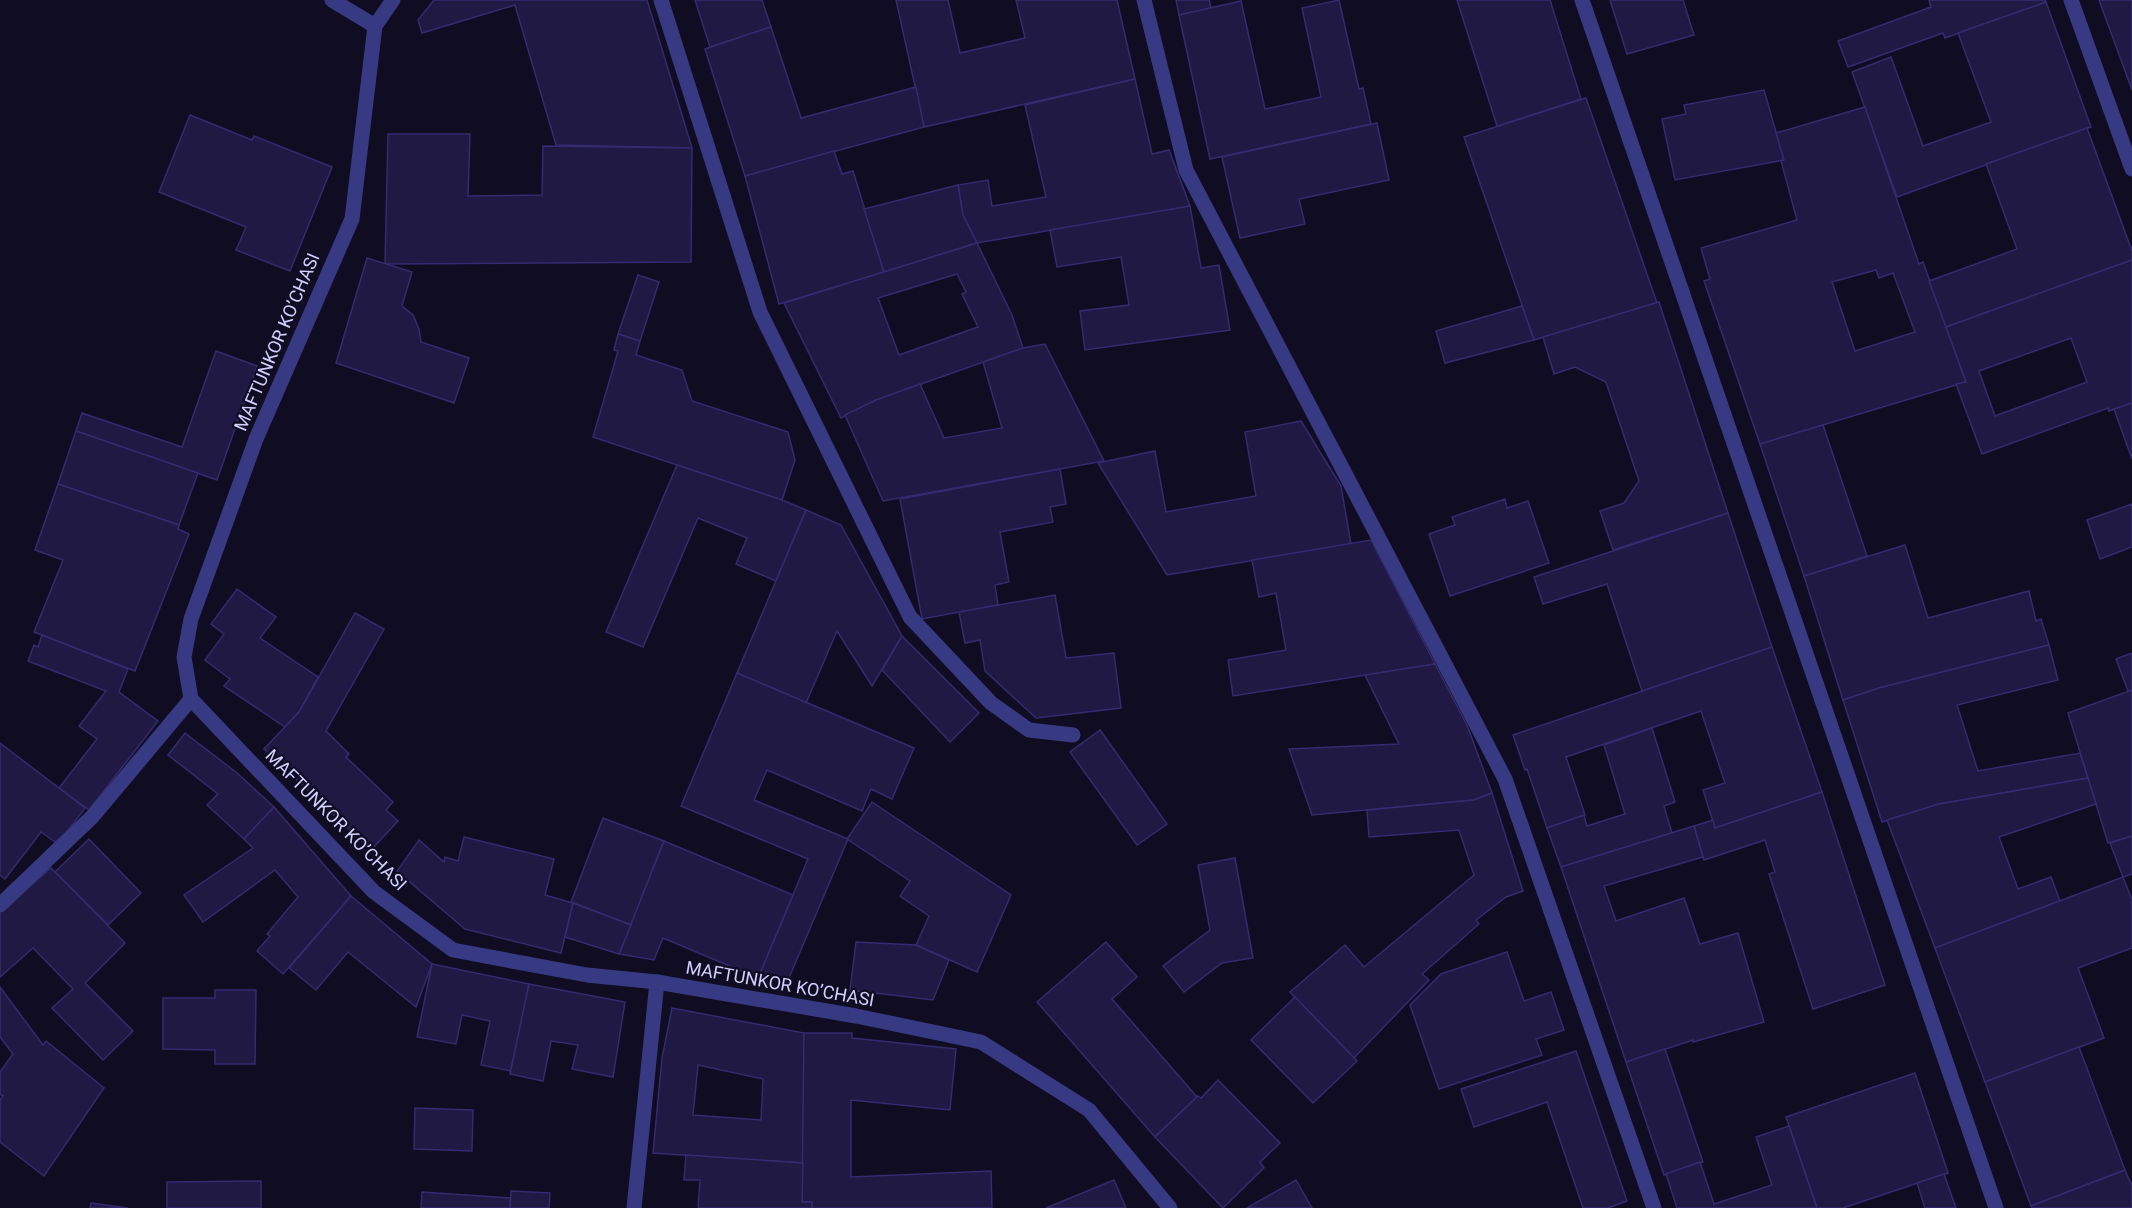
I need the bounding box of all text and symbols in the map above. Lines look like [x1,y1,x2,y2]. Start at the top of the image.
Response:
street label: MAFTUNKOR KO’CHASI [230,250,324,434]
street label: MAFTUNKOR KO’CHASI [261,745,411,895]
street label: MAFTUNKOR KO’CHASI [684,957,876,1010]

